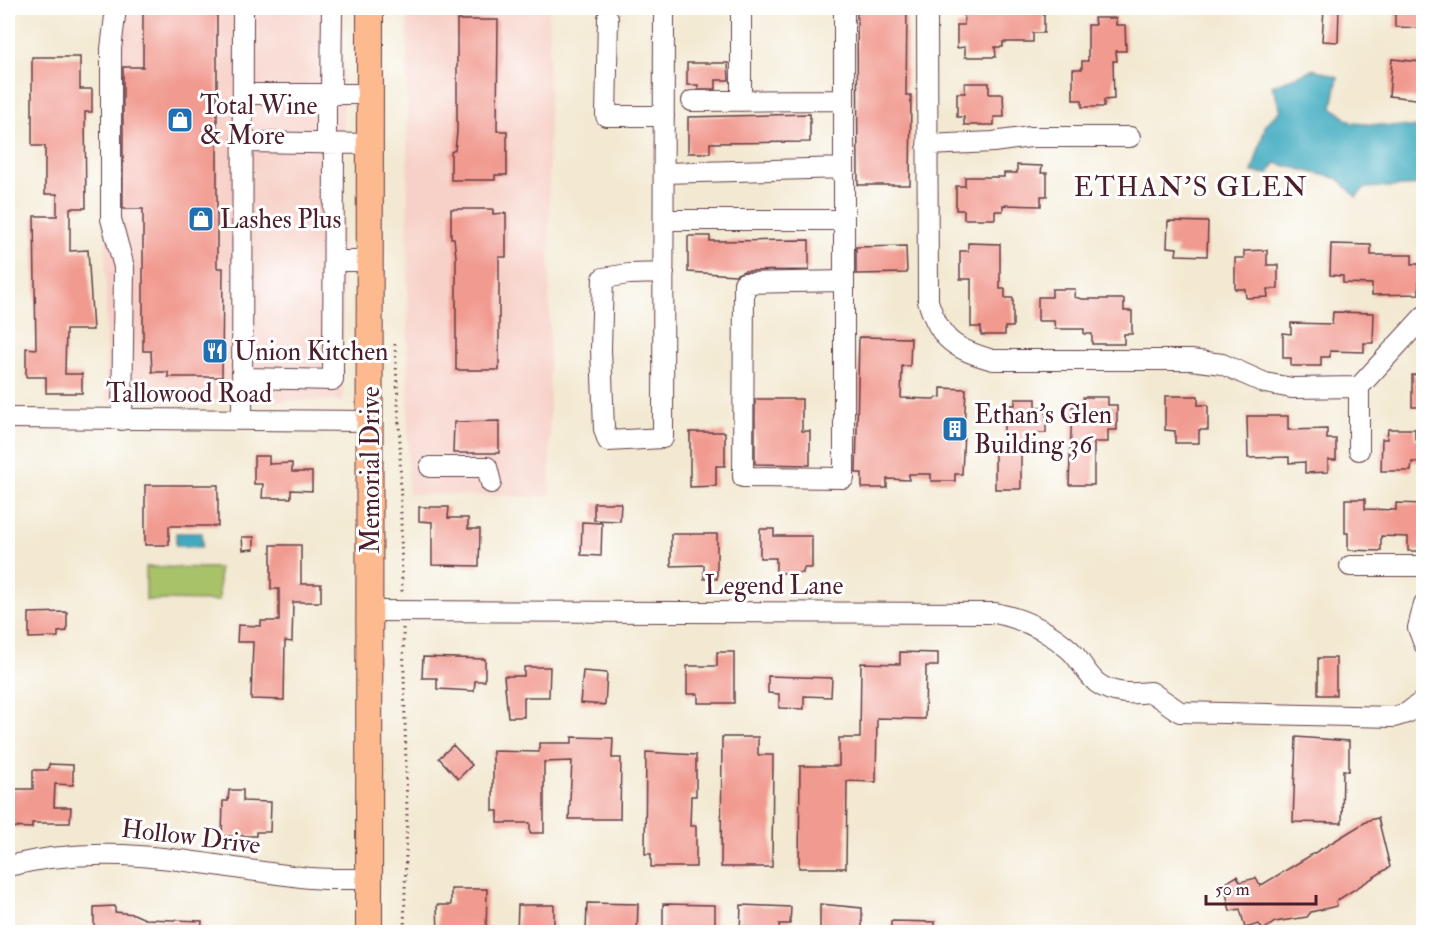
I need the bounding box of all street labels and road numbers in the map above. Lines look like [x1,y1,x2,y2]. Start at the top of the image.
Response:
street label: Tallowood Road [106,378,272,410]
street label: Memorial Drive [355,386,387,554]
street label: Legend Lane [705,570,844,602]
street label: Hollow Drive [119,813,262,861]

